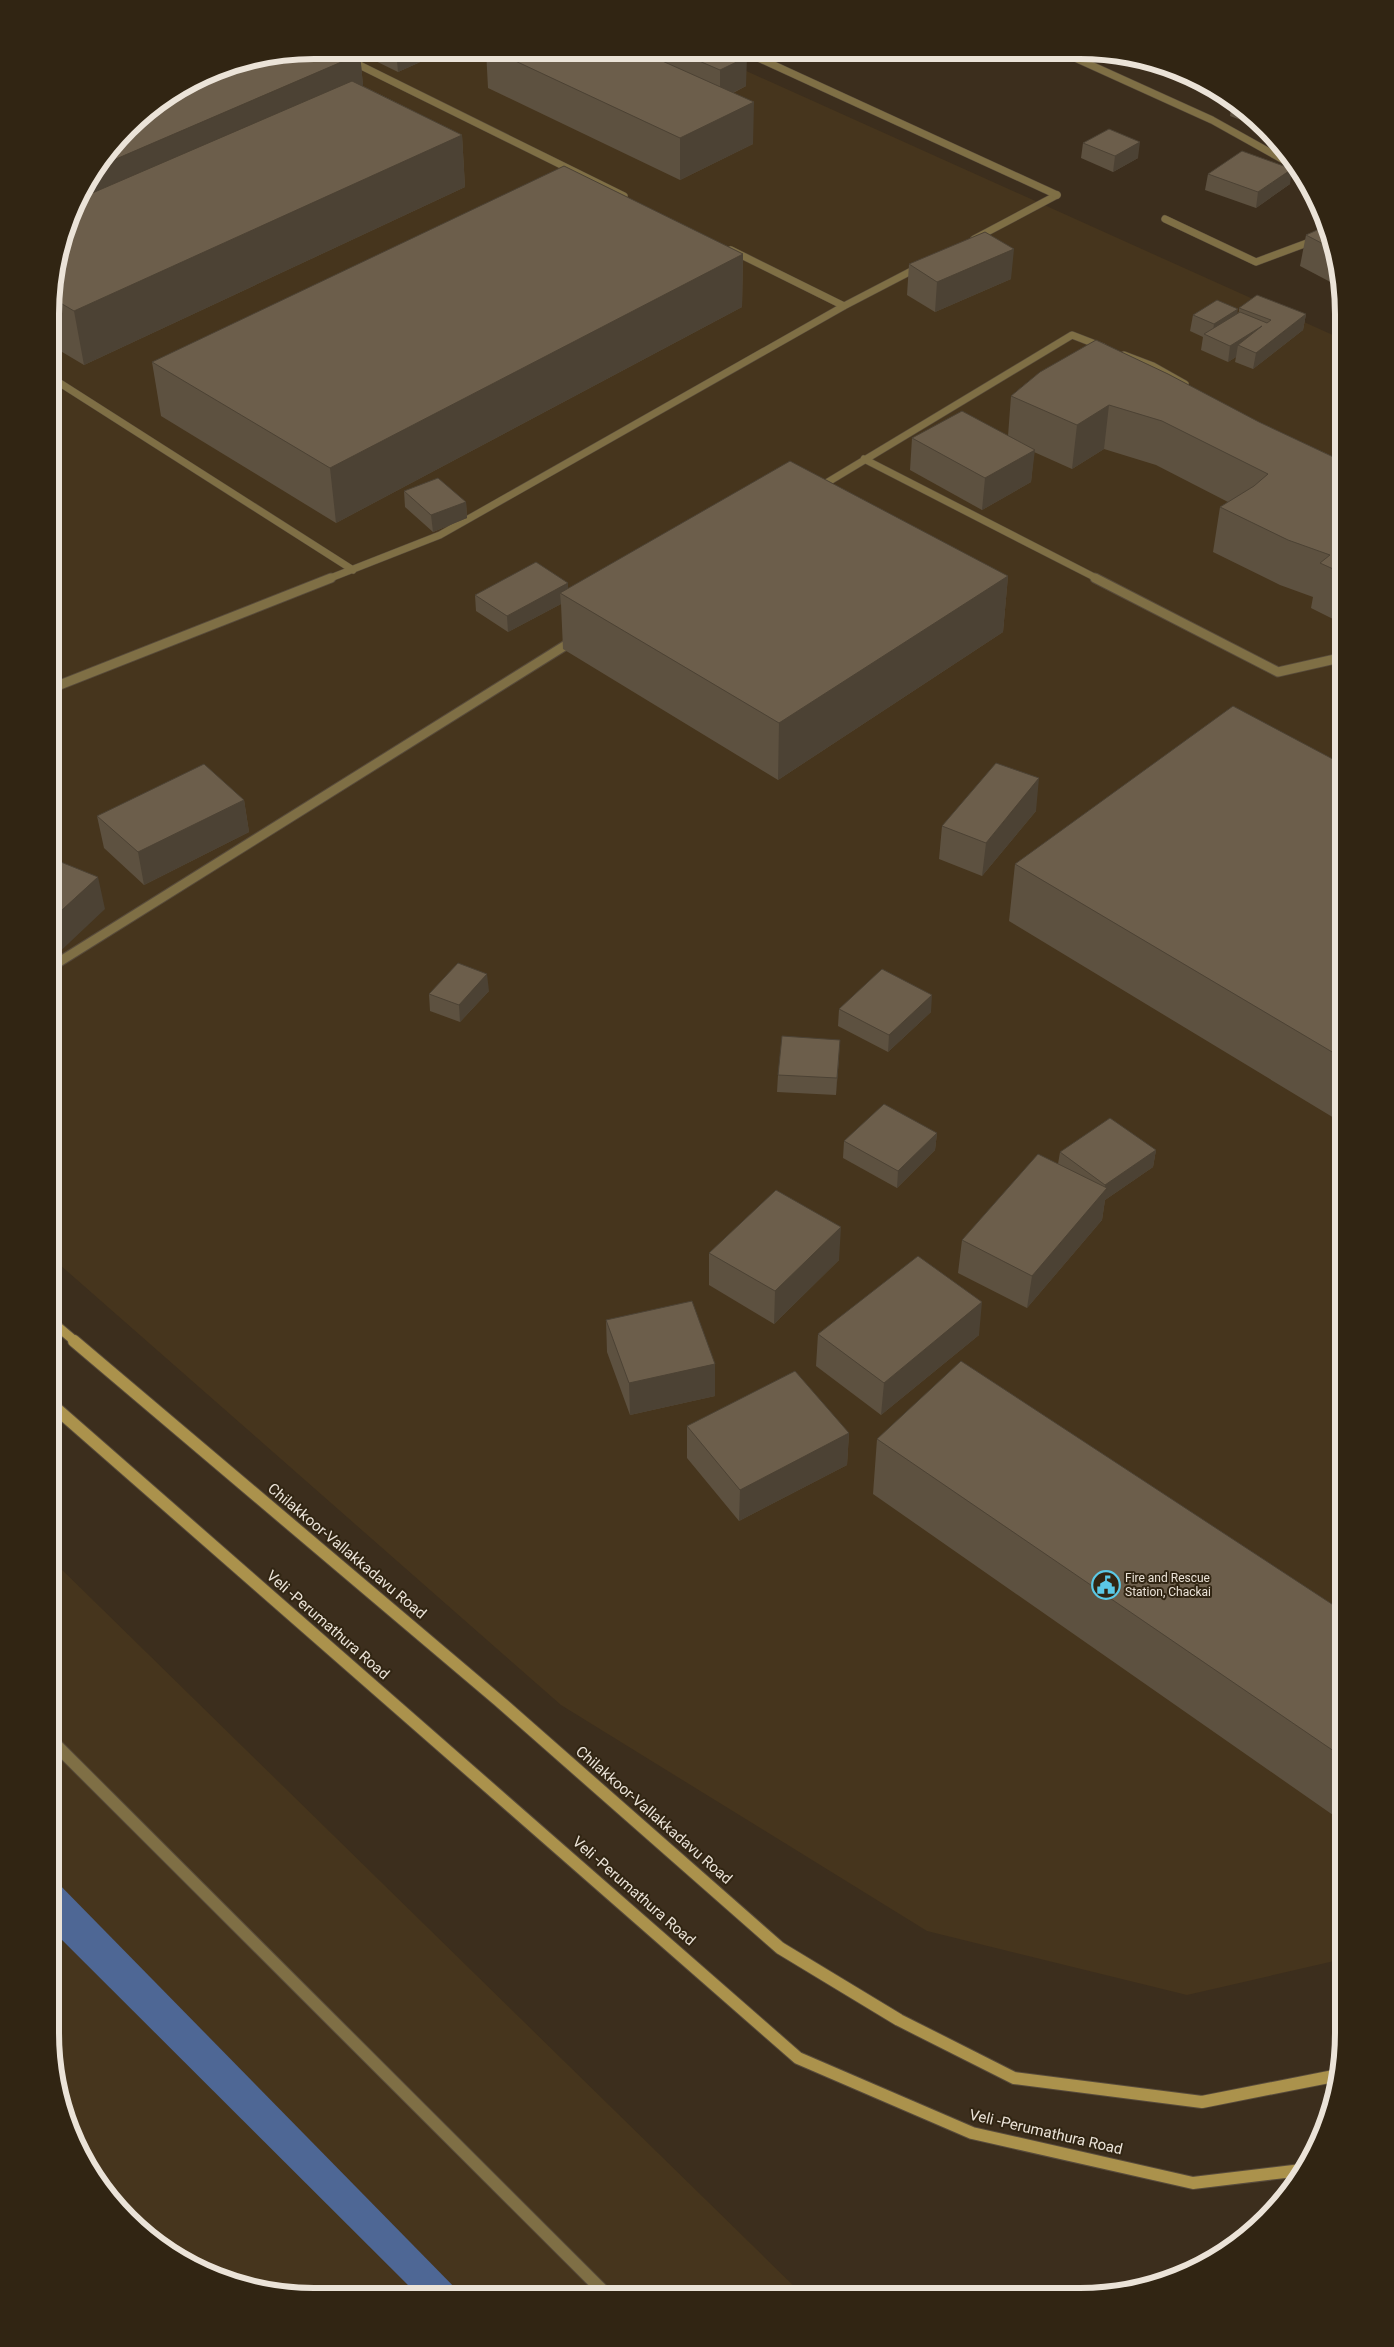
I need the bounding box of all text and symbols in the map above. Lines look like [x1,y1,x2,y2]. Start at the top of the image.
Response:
street label: Chilakkoor-Vallakkadavu Road [264,1479,430,1623]
street label: Veli -Perumathura Road [263,1567,393,1683]
public building icon: Fire and Rescue Station, Chackai [1091,1570,1121,1600]
place label: Fire and Rescue Station, Chackai [1125,1571,1211,1599]
street label: Chilakkoor-Vallakkadavu Road [572,1742,736,1888]
street label: Veli -Perumathura Road [569,1833,699,1949]
street label: Veli -Perumathura Road [968,2106,1124,2158]

